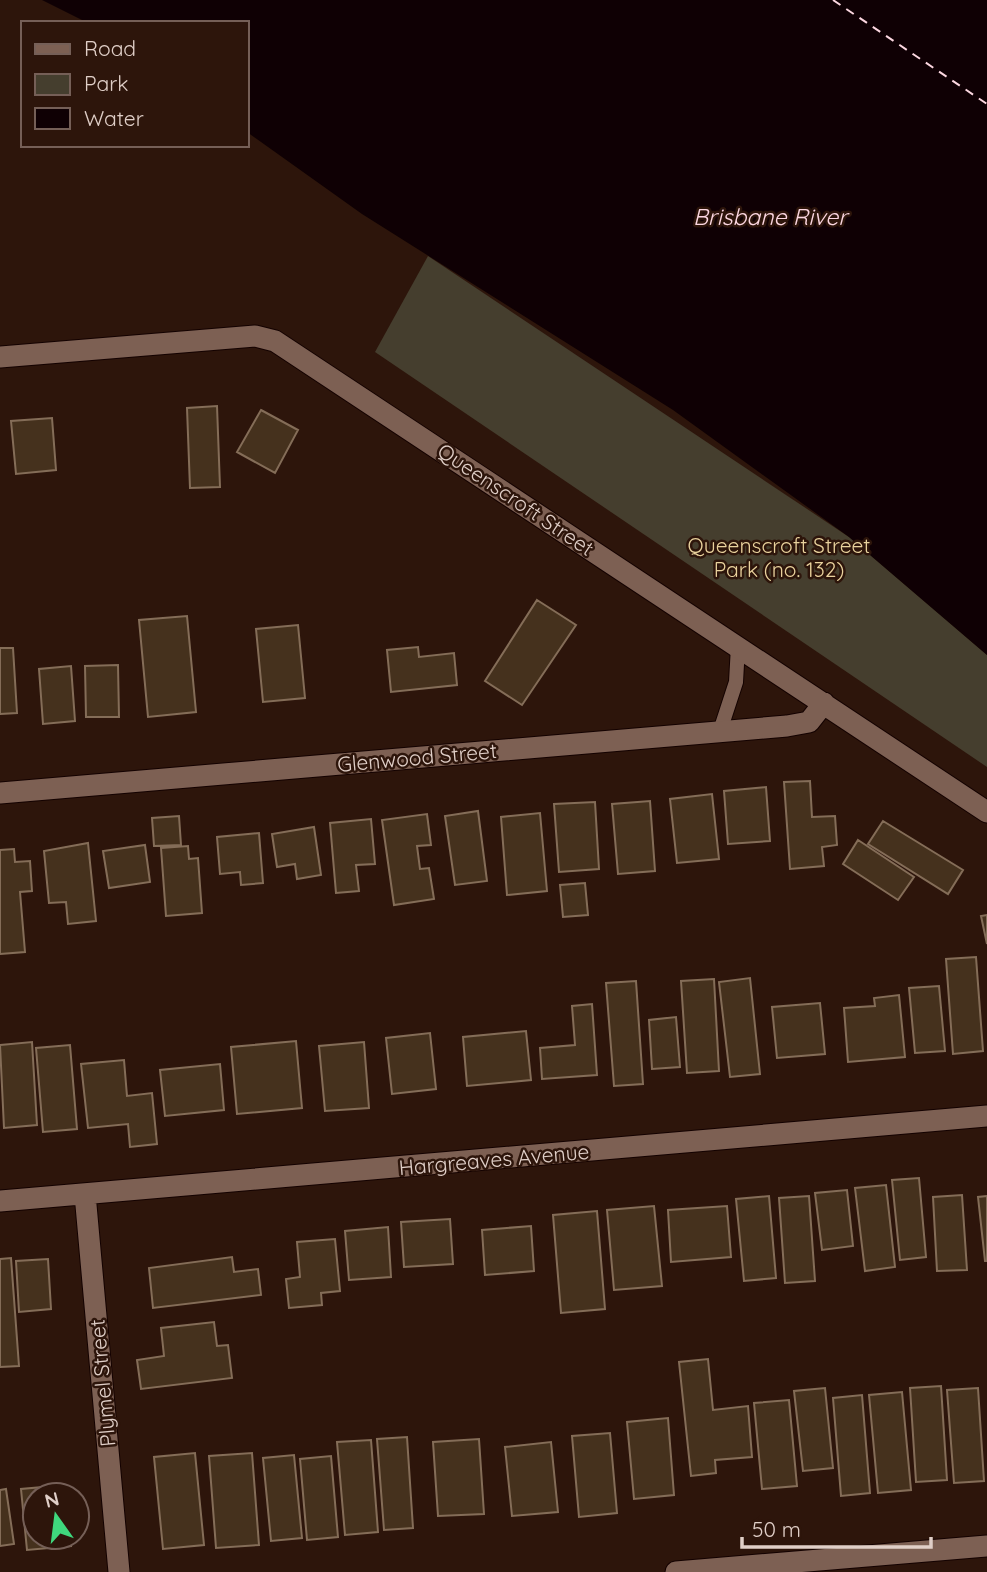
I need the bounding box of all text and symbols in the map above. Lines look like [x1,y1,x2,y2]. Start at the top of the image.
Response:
legend [21,21,248,147]
text: Road [84,35,136,61]
text: Park [84,70,128,96]
text: Water [84,105,144,131]
water label: Brisbane River [693,202,850,231]
street label: Queenscroft Street [433,437,599,561]
park label: Queenscroft Street Park (no. 132) [688,532,871,582]
street label: Glenwood Street [336,737,498,777]
street label: Hargreaves Avenue [398,1138,590,1180]
street label: Plymel Street [83,1318,121,1448]
north arrow [21,1481,91,1551]
text: N [42,1486,62,1513]
scale bar [742,1506,931,1550]
text: 50 m [752,1516,801,1542]

